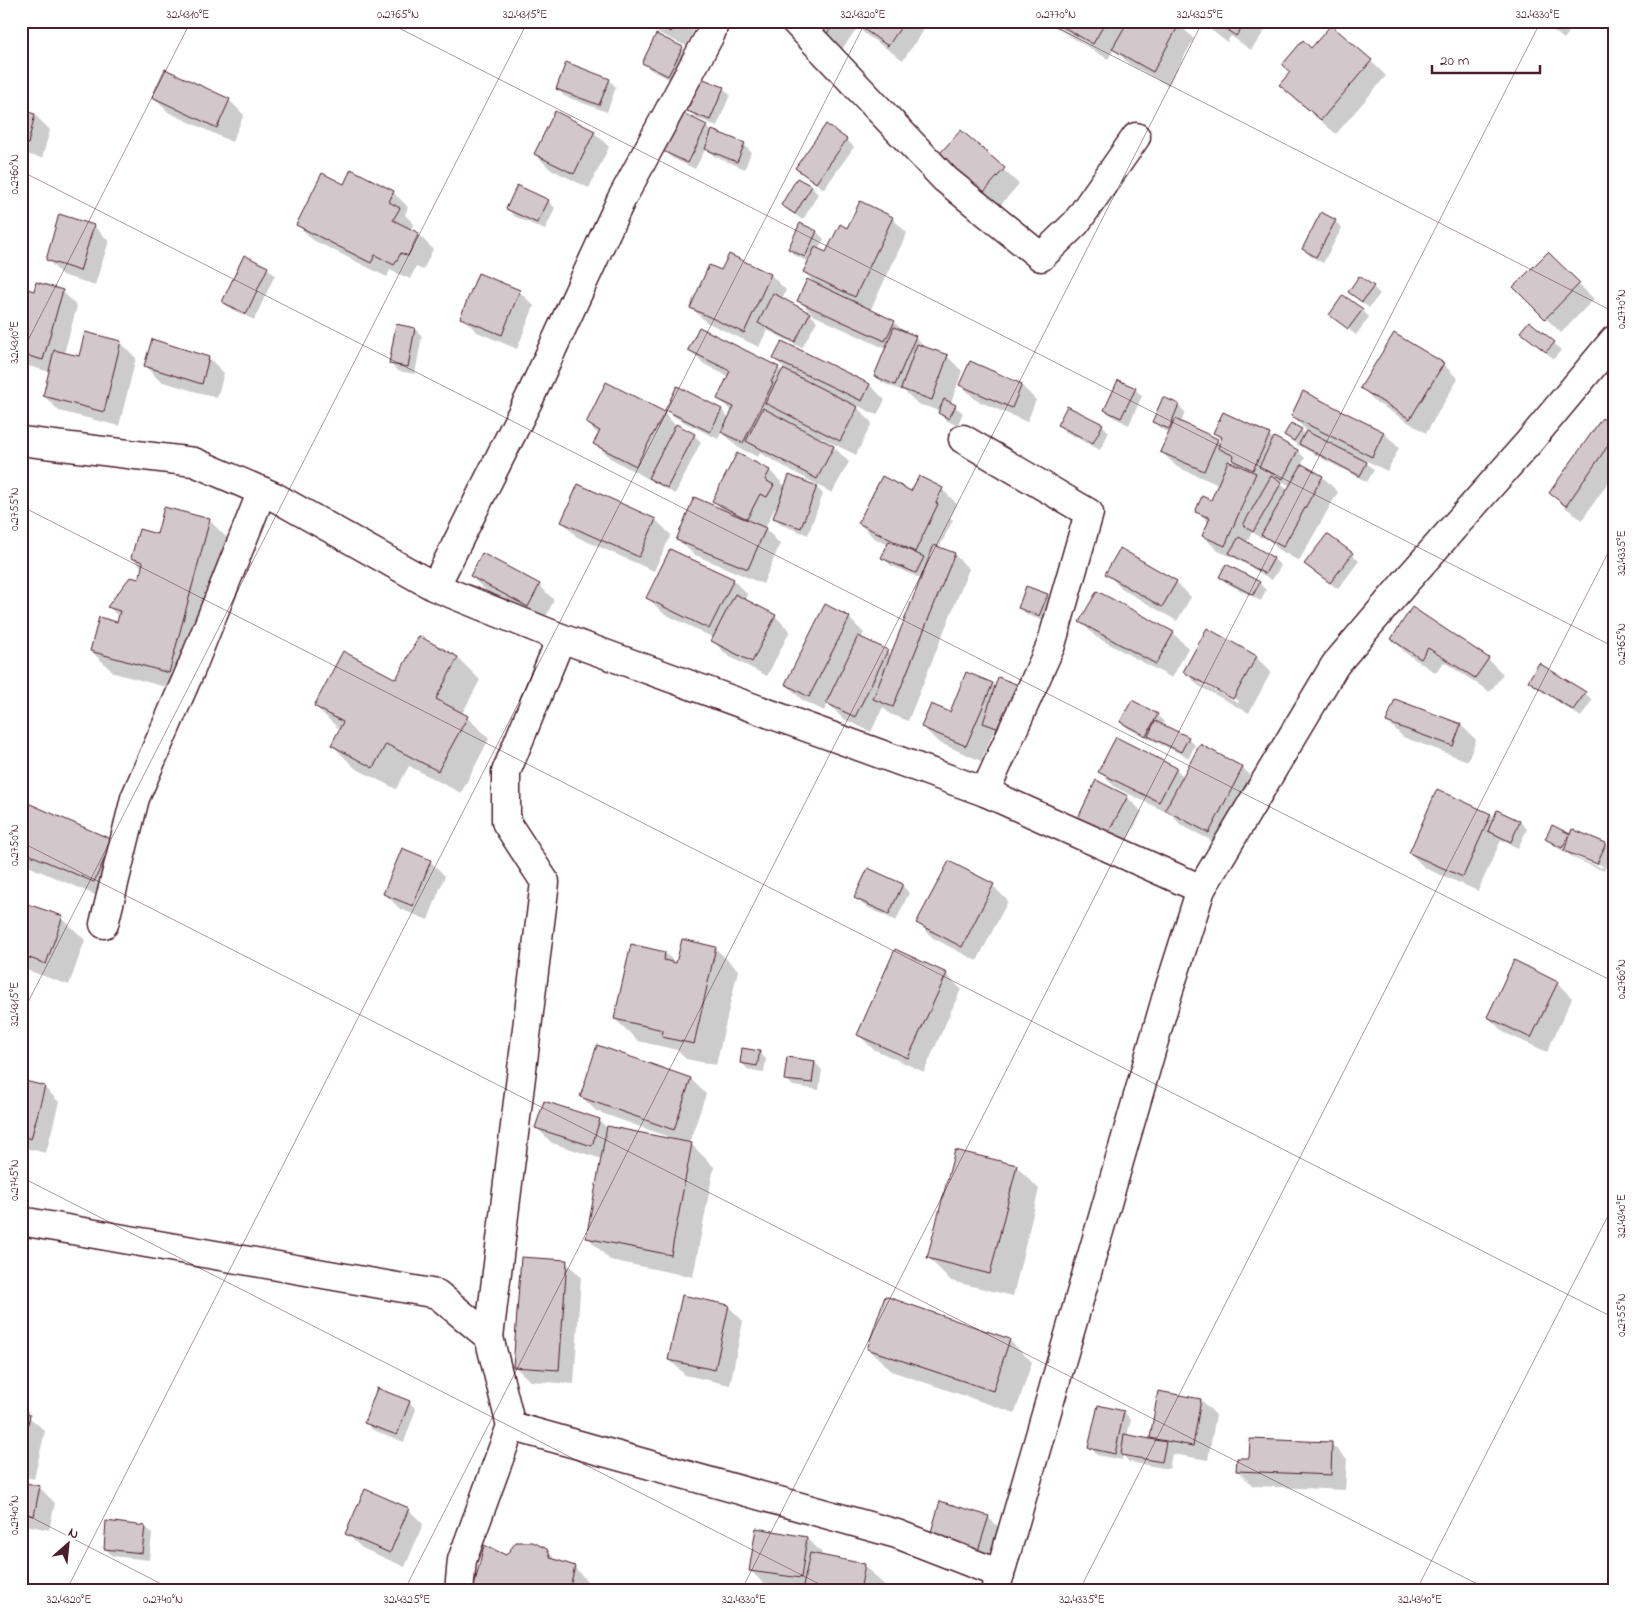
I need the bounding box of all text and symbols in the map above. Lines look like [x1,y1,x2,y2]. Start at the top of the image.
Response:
text: 32.4310°E [167,6,209,24]
text: 0.2765°N [377,6,419,24]
text: 32.4315°E [503,6,547,24]
text: 32.4320°E [841,6,885,24]
text: 0.2770°N [1036,6,1076,24]
text: 32.4325°E [1177,6,1223,24]
text: 32.4330°E [1516,6,1560,24]
scale bar [1432,42,1540,74]
text: 20 m [1440,50,1470,72]
text: 0.2760°N [6,154,24,194]
text: 0.2770°N [1613,289,1631,329]
text: 32.4310°E [6,321,24,363]
text: 0.2755°N [6,487,24,531]
text: 32.4335°E [1613,530,1631,576]
text: 0.2765°N [1613,623,1631,665]
text: 0.2750°N [6,824,24,866]
text: 0.2760°N [1613,959,1631,999]
text: 32.4315°E [6,982,24,1026]
text: 0.2745°N [6,1159,24,1201]
text: 32.4340°E [1613,1194,1631,1238]
text: 0.2755°N [1613,1293,1631,1337]
text: 0.2740°N [6,1495,24,1535]
north arrow [42,1520,92,1570]
text: N [64,1522,82,1545]
text: 32.4320°E [47,1591,91,1609]
text: 0.2740°N [143,1591,183,1609]
text: 32.4325°E [384,1591,430,1609]
text: 32.4330°E [722,1591,766,1609]
text: 32.4335°E [1059,1591,1105,1609]
text: 32.4340°E [1398,1591,1442,1609]

